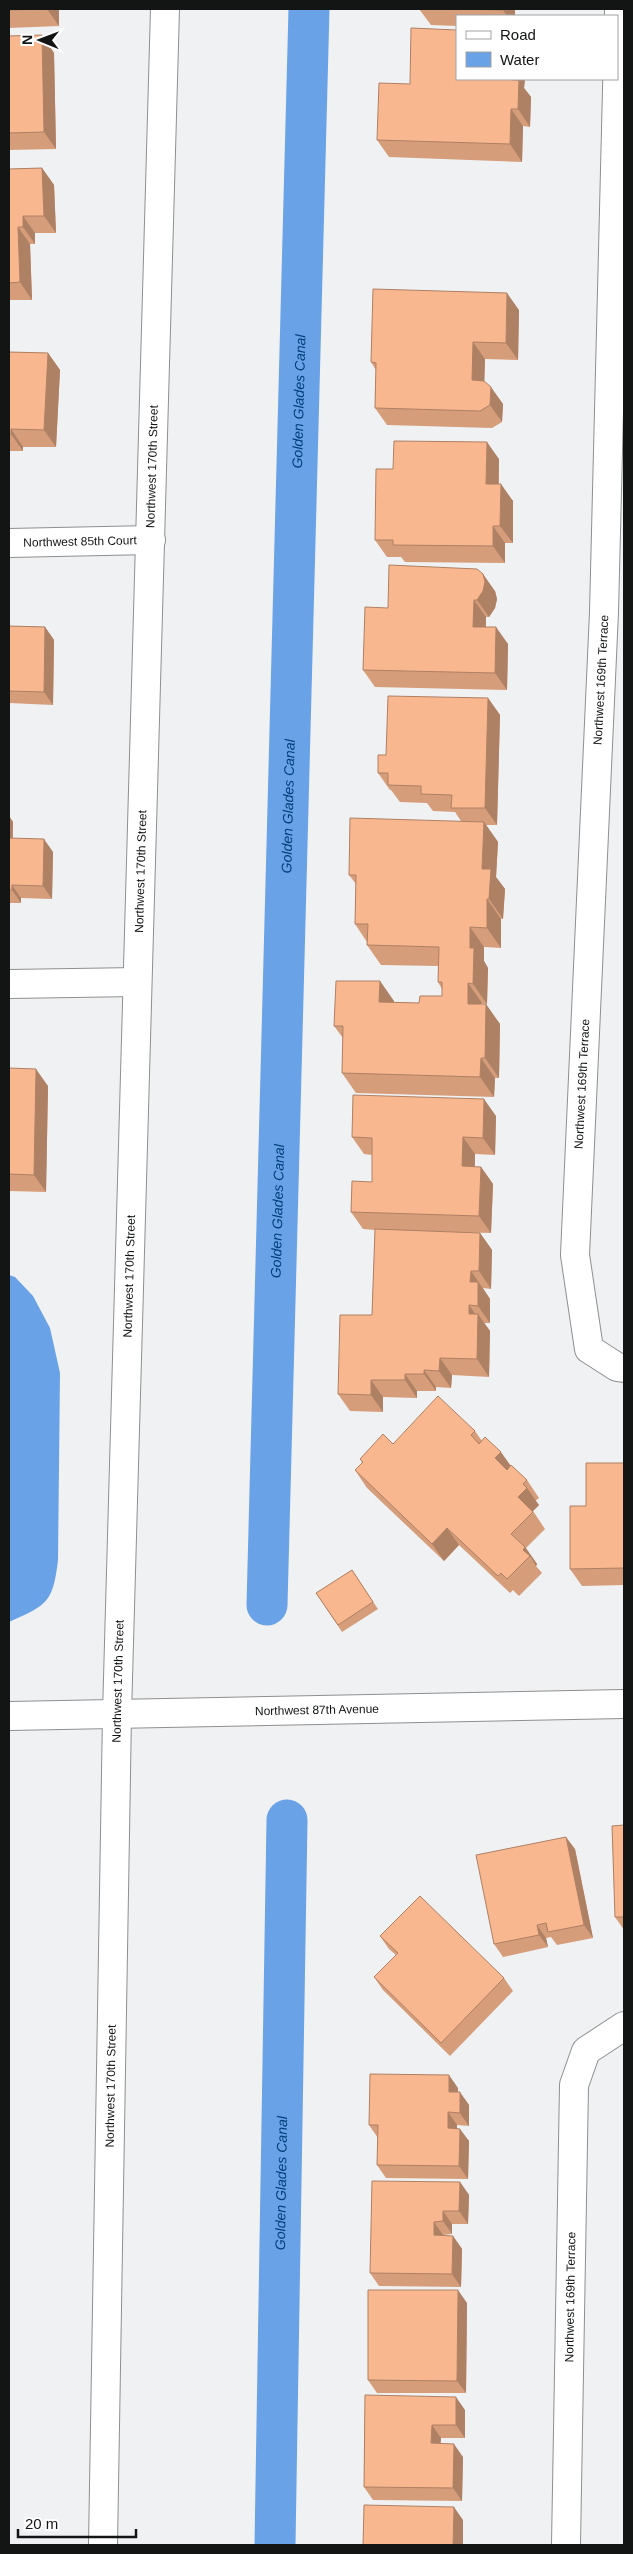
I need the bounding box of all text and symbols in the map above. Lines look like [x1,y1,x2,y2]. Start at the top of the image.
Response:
north arrow [15,15,65,65]
legend [456,15,618,80]
text: Road [500,26,536,43]
text: N [19,35,35,45]
text: Water [500,51,539,68]
water label: Golden Glades Canal [289,333,308,469]
street label: Northwest 170th Street [143,404,161,528]
street label: Northwest 85th Court [23,533,138,550]
street label: Northwest 169th Terrace [591,614,611,746]
water label: Golden Glades Canal [278,738,298,873]
street label: Northwest 170th Street [132,809,149,933]
street label: Northwest 169th Terrace [572,1018,592,1150]
water label: Golden Glades Canal [268,1143,287,1278]
street label: Northwest 170th Street [121,1214,138,1338]
street label: Northwest 170th Street [110,1619,127,1743]
street label: Northwest 87th Avenue [255,1702,379,1718]
street label: Northwest 170th Street [103,2024,119,2148]
water label: Golden Glades Canal [272,2115,290,2250]
street label: Northwest 169th Terrace [562,2231,578,2363]
scale bar [18,2506,135,2538]
text: 20 m [25,2515,58,2532]

